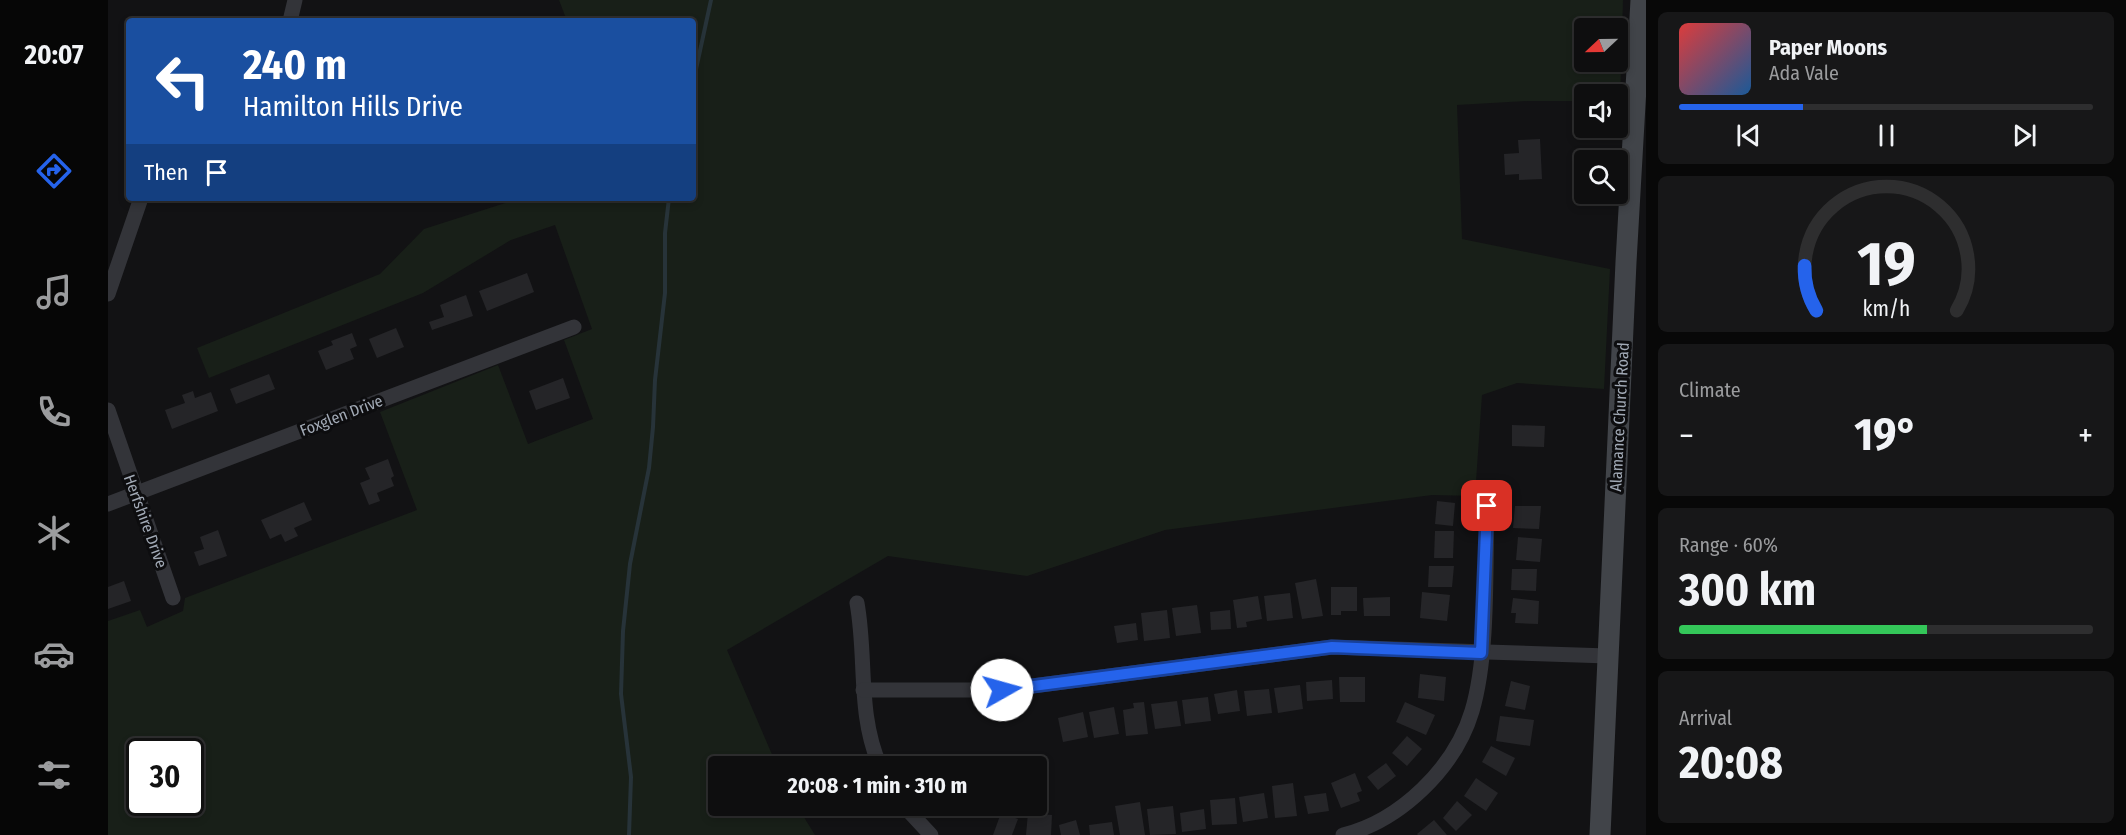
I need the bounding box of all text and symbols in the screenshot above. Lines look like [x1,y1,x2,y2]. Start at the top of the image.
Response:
north arrow [1574,18,1628,72]
map controls [1574,18,1628,204]
text: Paper Moons [1769,34,1887,61]
text: 20:07 [24,39,84,71]
text: 240 m [243,40,347,90]
icon: left [144,42,222,120]
text: Ada Vale [1769,61,1839,85]
button: sound [1574,84,1628,138]
text: Hamilton Hills Drive [243,91,463,123]
icon: previous [1732,119,1765,152]
icon: pause [1870,119,1903,152]
icon: next [2008,119,2041,152]
icon: directions [33,150,75,192]
button: search [1574,150,1628,204]
icon: arrive [200,156,233,189]
text: Then [144,159,188,186]
text: 19 [1857,227,1915,302]
icon: music [33,271,75,313]
text: km/h [1862,296,1910,322]
street label: Alamance Church Road [1606,342,1633,492]
text: Climate [1679,378,1741,402]
icon: phone [33,391,75,433]
street label: Foxglen Drive [297,391,385,440]
text: 19° [1854,408,1918,462]
text: − [1679,416,1694,456]
text: + [2078,416,2093,456]
street label: Herfshire Drive [120,472,171,571]
pin [1461,480,1512,531]
icon: arrive [1470,489,1503,522]
icon: climate [33,512,75,554]
text: Range · 60% [1679,533,1778,557]
text: 300 km [1679,563,1816,617]
icon: car [33,633,75,675]
position arrow [970,658,1034,722]
text: Arrival [1679,706,1732,730]
text: 20:08 [1679,736,1783,790]
speed limit sign: 30 [126,738,204,816]
icon: filters [33,754,75,796]
text: 20:08 · 1 min · 310 m [788,772,967,799]

